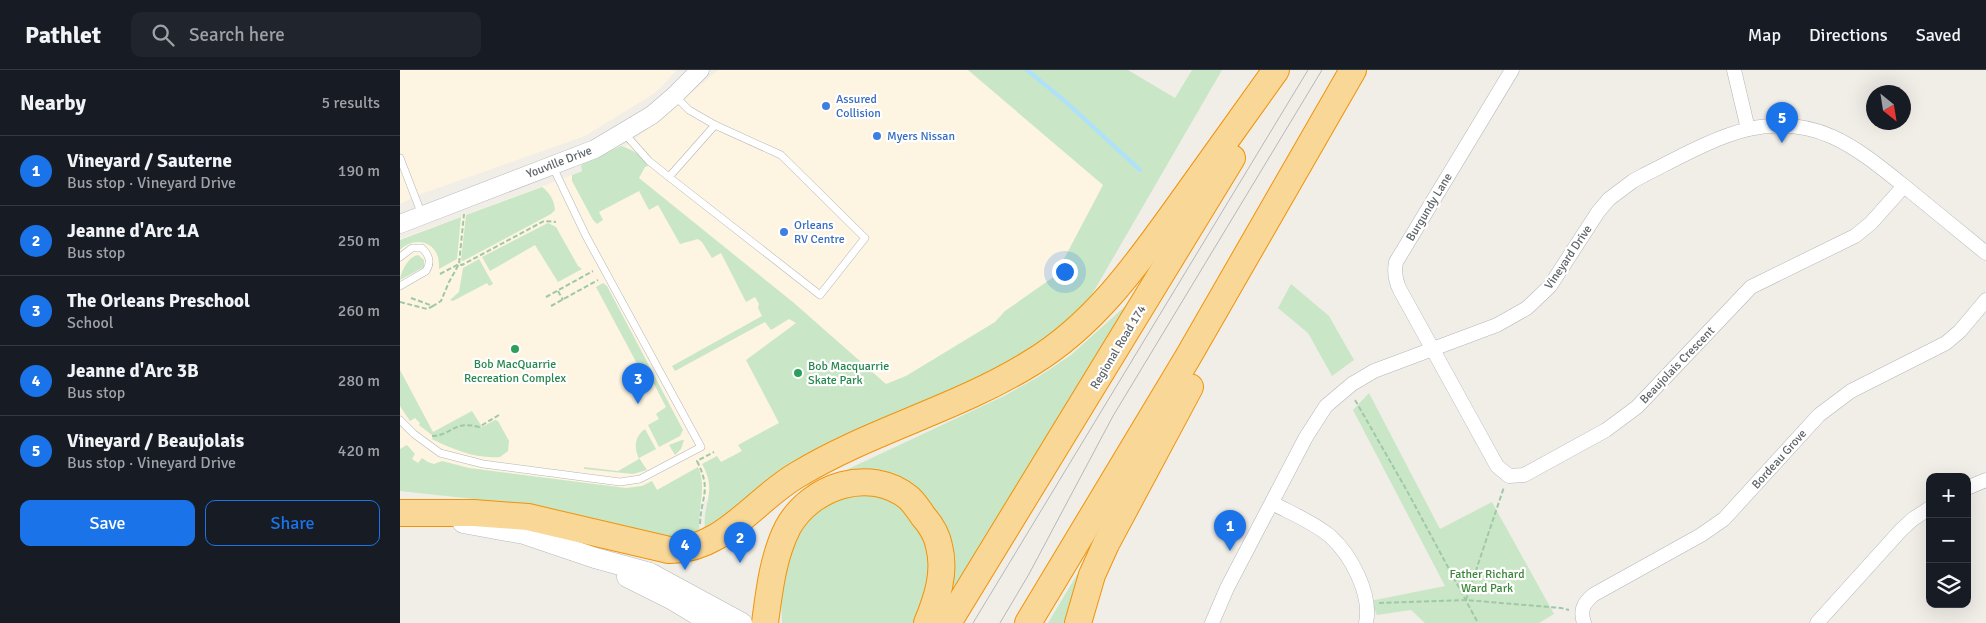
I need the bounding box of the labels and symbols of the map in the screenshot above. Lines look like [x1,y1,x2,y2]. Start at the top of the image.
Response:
north arrow [1866,85,1911,130]
place label: Assured Collision [836,92,881,121]
marker: Assured Collision [820,100,832,112]
pin: 5 [1766,102,1798,143]
place label: Myers Nissan [887,129,955,144]
marker: Myers Nissan [871,130,883,142]
street label: Youville Drive [524,143,594,182]
street label: Burgundy Lane [1403,170,1456,244]
place label: Orleans RV Centre [794,218,845,247]
street label: Vineyard Drive [1541,222,1595,292]
marker: Orleans RV Centre [778,226,790,238]
your location [1052,259,1078,285]
street label: Regional Road 174 [1087,302,1150,392]
street label: Beaujolais Crescent [1637,324,1718,407]
marker: Bob MacQuarrie Recreation Complex [509,343,521,355]
place label: Bob MacQuarrie Recreation Complex [464,357,567,386]
place label: Bob Macquarrie Skate Park [808,359,889,388]
pin: 3 [622,363,654,404]
marker: Bob Macquarrie Skate Park [792,367,804,379]
street label: Bordeau Grove [1749,427,1810,492]
pin: 1 [1214,510,1246,551]
pin: 2 [724,522,756,563]
pin: 4 [669,529,701,570]
park label: Father Richard Ward Park [1449,567,1525,596]

